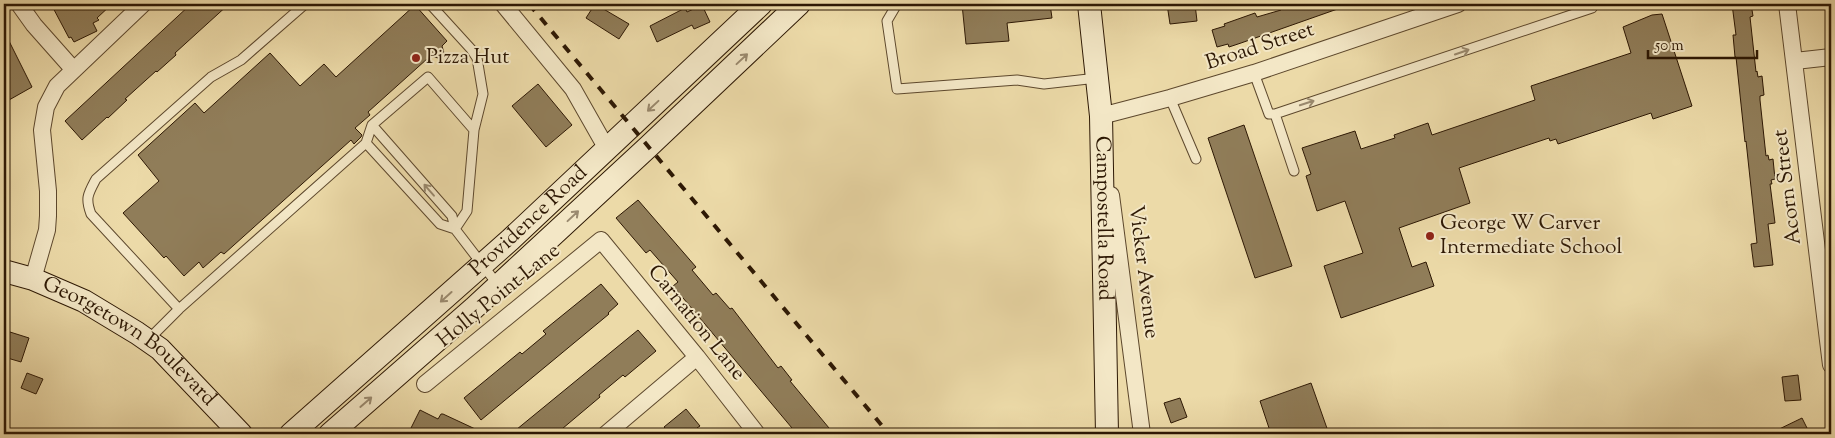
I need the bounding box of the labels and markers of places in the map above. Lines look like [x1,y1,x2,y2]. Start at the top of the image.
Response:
place label: Pizza Hut [426,43,509,73]
marker: Pizza Hut [410,52,422,64]
place label: George W Carver Intermediate School [1440,209,1623,263]
marker: George W Carver Intermediate School [1424,230,1436,242]

